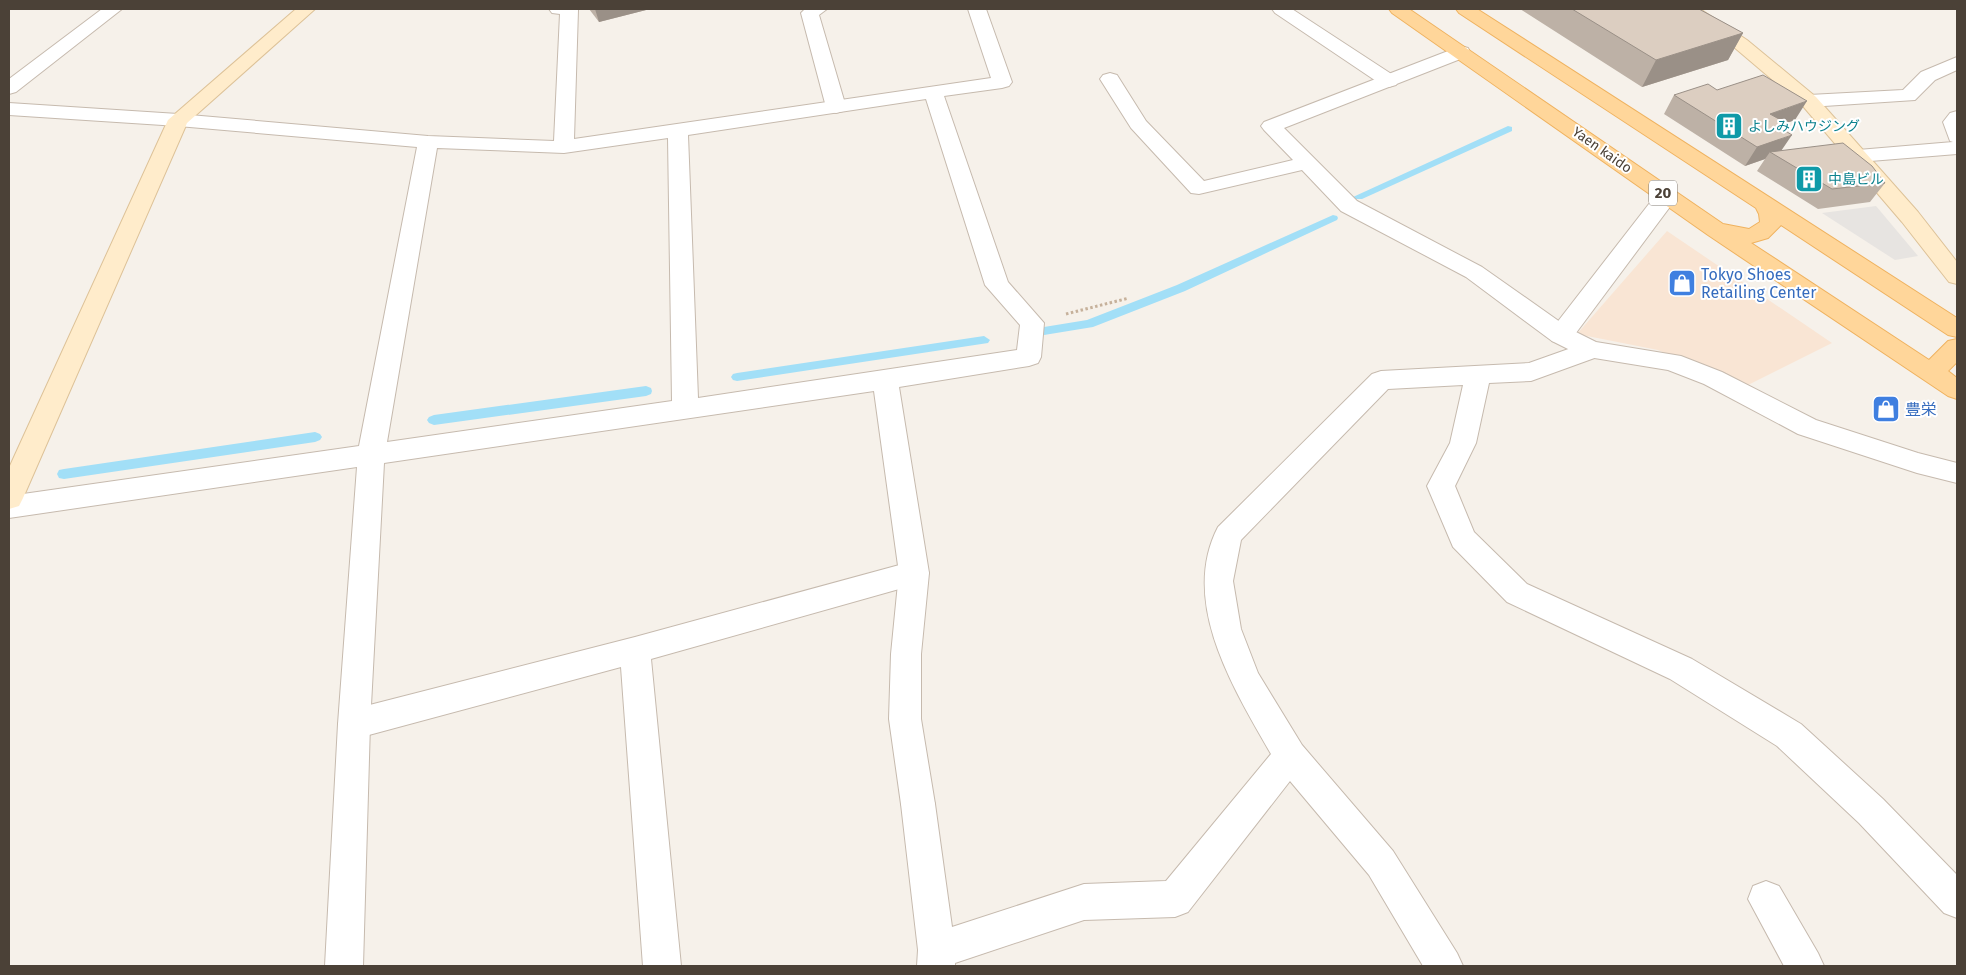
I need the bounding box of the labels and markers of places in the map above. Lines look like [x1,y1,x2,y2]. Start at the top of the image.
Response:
building icon: よしみハウジング [1714,111,1744,141]
place label: よしみハウジング [1748,118,1860,135]
building icon: 中島ビル [1794,164,1824,194]
place label: 中島ビル [1828,171,1884,188]
place label: Tokyo Shoes Retailing Center [1701,265,1817,302]
shop icon: Tokyo Shoes Retailing Center [1667,268,1697,298]
shop icon: 豊栄 [1871,394,1901,424]
place label: 豊栄 [1905,400,1937,419]

